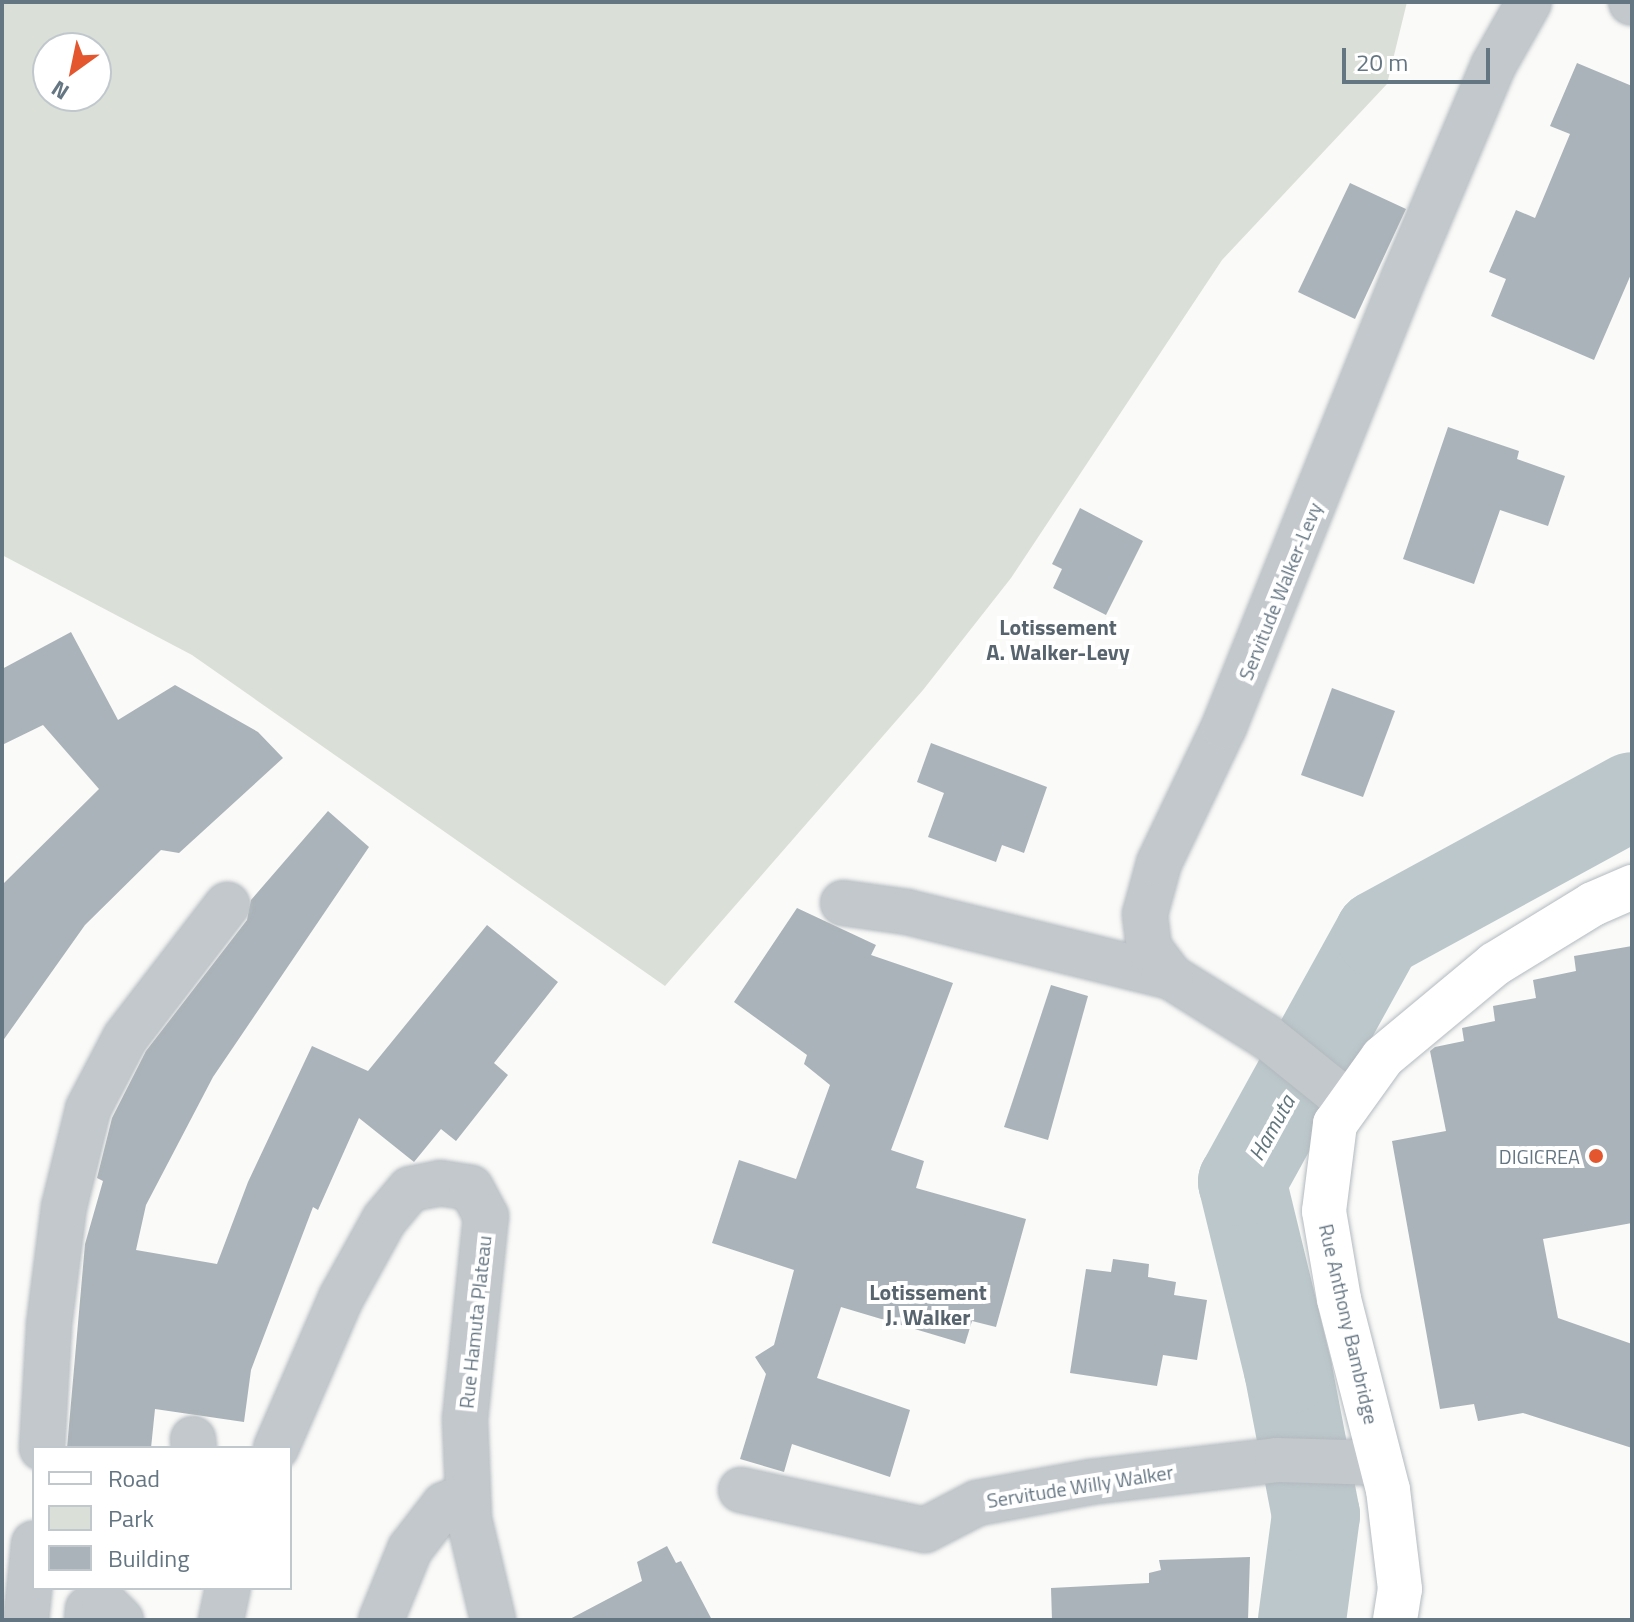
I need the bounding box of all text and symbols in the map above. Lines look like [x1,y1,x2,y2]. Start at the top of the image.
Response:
north arrow [32,32,112,112]
scale bar [1346,32,1494,82]
text: 20 m [1356,44,1408,80]
text: N [44,72,76,109]
street label: Servitude Walker-Levy [1233,499,1327,683]
district label: Lotissement A. Walker-Levy [986,614,1130,666]
water label: Hamuta [1243,1091,1301,1165]
place label: DIGICREA [1499,1144,1580,1168]
marker: DIGICREA [1587,1147,1605,1165]
street label: Rue Anthony Bambridge [1314,1222,1384,1426]
street label: Rue Hamuta Plateau [454,1234,496,1410]
district label: Lotissement J. Walker [869,1279,987,1330]
legend [32,1446,292,1590]
street label: Servitude Willy Walker [985,1459,1175,1513]
text: Road [108,1460,160,1496]
text: Park [108,1500,154,1536]
text: Building [108,1540,190,1576]

